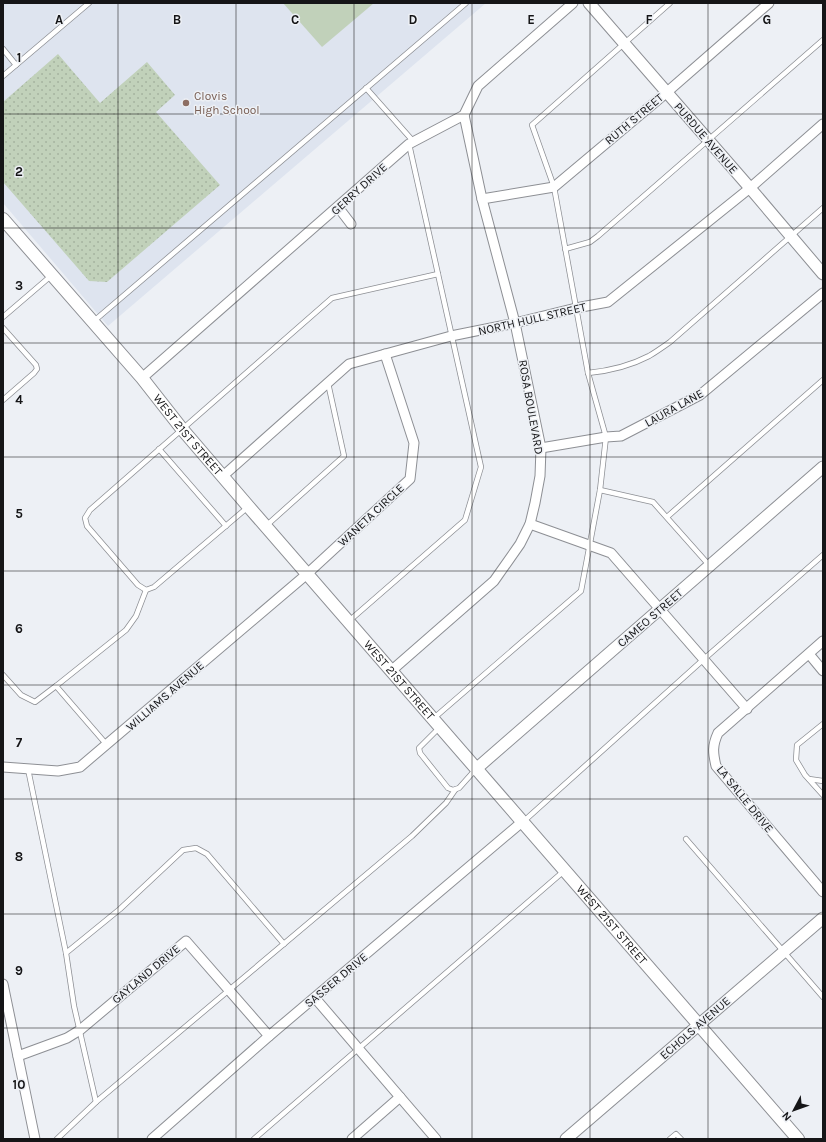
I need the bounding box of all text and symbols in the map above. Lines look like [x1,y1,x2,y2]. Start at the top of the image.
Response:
text: A [55,12,63,27]
text: B [173,12,181,27]
text: C [291,12,299,27]
text: D [409,12,418,27]
text: E [527,12,535,27]
text: F [645,12,653,27]
text: G [763,12,771,27]
text: 1 [17,50,21,65]
place label: Clovis High School [194,89,260,117]
street label: RUTH STREET [602,90,666,148]
marker: Clovis High School [181,98,191,108]
street label: PURDUE AVENUE [671,99,741,177]
street label: GERRY DRIVE [328,160,390,218]
text: 2 [15,164,23,179]
text: 3 [15,278,23,293]
street label: NORTH HULL STREET [477,300,587,338]
street label: ROSA BOULEVARD [516,358,546,456]
street label: LAURA LANE [642,386,706,430]
street label: WEST 21ST STREET [150,391,225,478]
text: 4 [15,392,23,407]
street label: WANETA CIRCLE [335,481,407,549]
text: 5 [15,506,23,521]
street label: CAMEO STREET [615,586,685,650]
text: 6 [15,621,23,636]
street label: WEST 21ST STREET [361,637,438,723]
street label: WILLIAMS AVENUE [123,658,207,734]
text: 7 [16,735,23,750]
street label: LA SALLE DRIVE [714,763,776,835]
text: 8 [15,849,23,864]
street label: WEST 21ST STREET [573,882,650,967]
street label: GAYLAND DRIVE [109,941,183,1007]
street label: SASSER DRIVE [302,950,370,1010]
text: 9 [15,963,23,978]
street label: ECHOLS AVENUE [657,994,733,1062]
text: 10 [13,1077,25,1092]
north arrow [774,1090,814,1130]
text: N [779,1109,794,1123]

